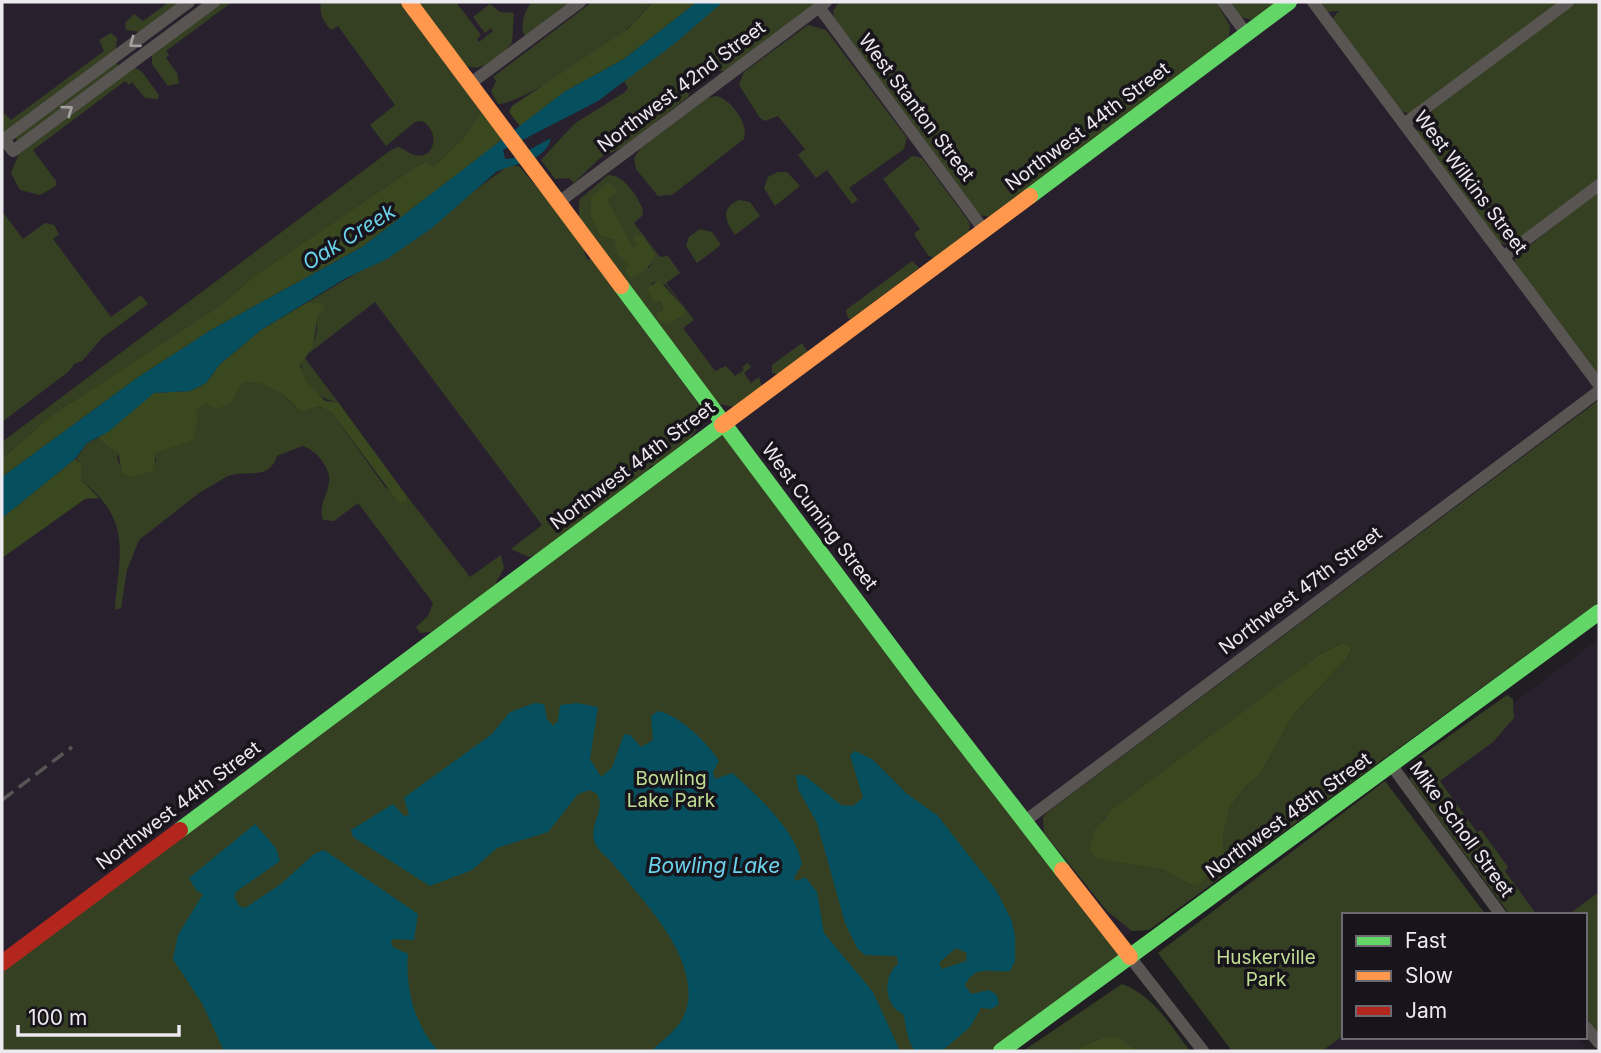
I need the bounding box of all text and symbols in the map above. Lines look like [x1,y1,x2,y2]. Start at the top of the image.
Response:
street label: Northwest 42nd Street [593,16,770,157]
street label: West Stanton Street [854,29,979,185]
one-way arrow [129,35,142,47]
street label: Northwest 44th Street [1001,57,1174,196]
one-way arrow [60,106,73,119]
street label: West Wilkins Street [1409,106,1532,259]
water label: Oak Creek [298,198,400,275]
street label: Northwest 44th Street [546,396,719,535]
street label: West Cuming Street [757,438,883,595]
street label: Northwest 47th Street [1214,522,1386,659]
street label: Northwest 44th Street [92,736,265,875]
street label: Northwest 48th Street [1201,748,1376,883]
street label: Mike Scholl Street [1405,757,1519,902]
park label: Bowling Lake Park [627,767,716,812]
water label: Bowling Lake [648,853,780,878]
legend [1342,913,1587,1039]
text: Fast [1405,928,1447,953]
park label: Huskerville Park [1216,946,1316,991]
text: Slow [1405,963,1453,988]
scale bar [18,993,178,1038]
text: Jam [1405,998,1447,1023]
text: 100 m [28,1005,87,1030]

